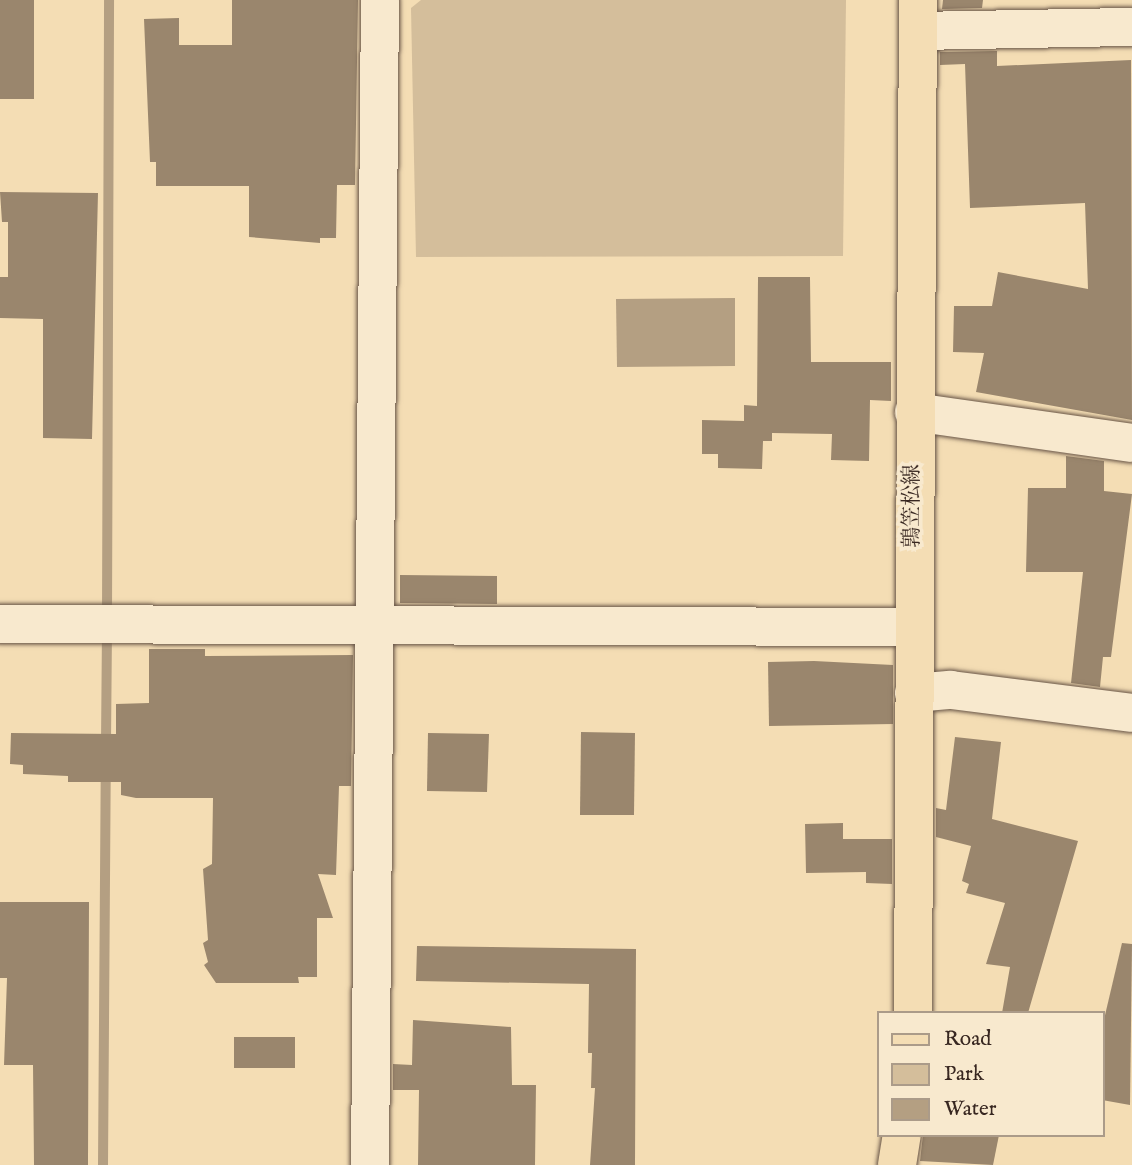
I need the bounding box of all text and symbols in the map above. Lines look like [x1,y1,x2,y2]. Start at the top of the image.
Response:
street label: 鶉笠松線 [900,464,926,548]
legend [876,1011,1104,1137]
text: Road [944,1026,991,1053]
text: Park [944,1061,984,1088]
text: Water [944,1096,996,1123]

